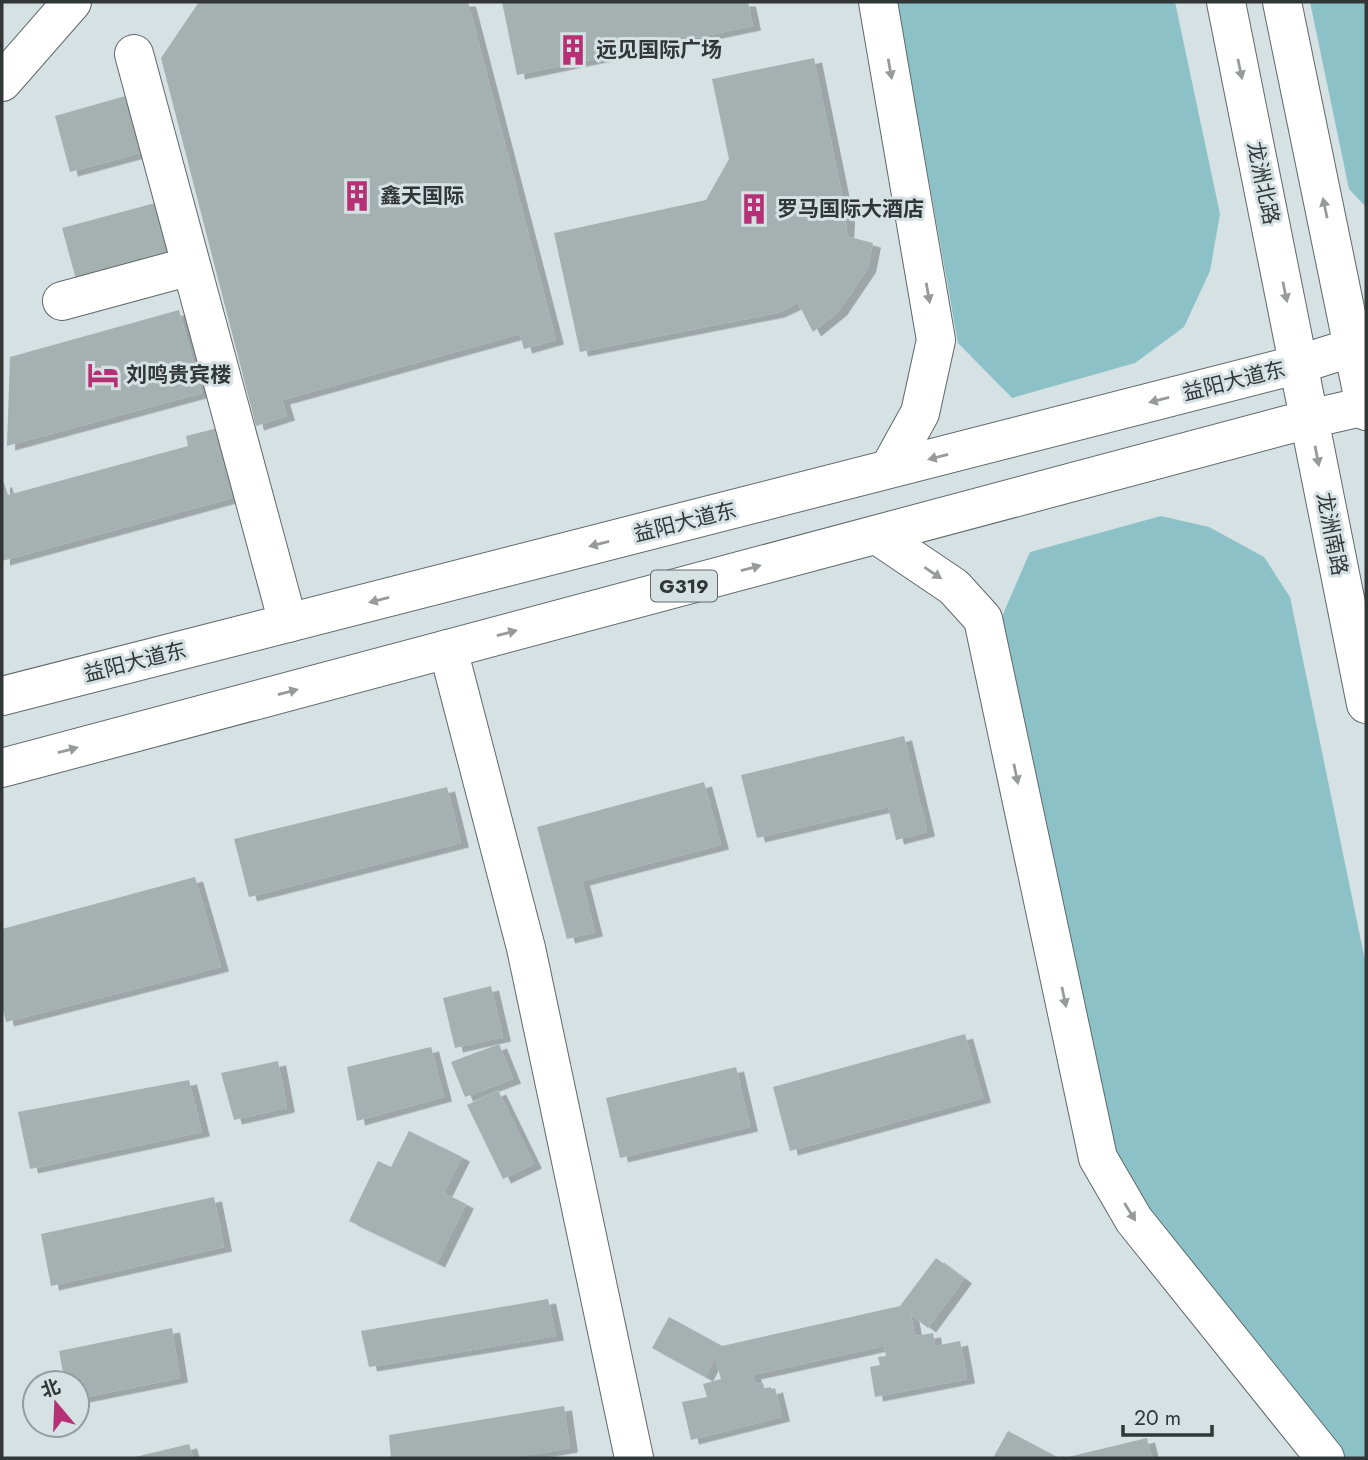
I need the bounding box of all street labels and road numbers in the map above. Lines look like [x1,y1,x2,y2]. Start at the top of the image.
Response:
street label: 龙洲北路 [1240,139,1286,227]
street label: 益阳大道东 [1179,354,1289,408]
street label: 龙洲南路 [1309,490,1355,578]
street label: 益阳大道东 [630,495,740,549]
road number: G319 [651,570,717,601]
street label: 益阳大道东 [80,635,190,689]

